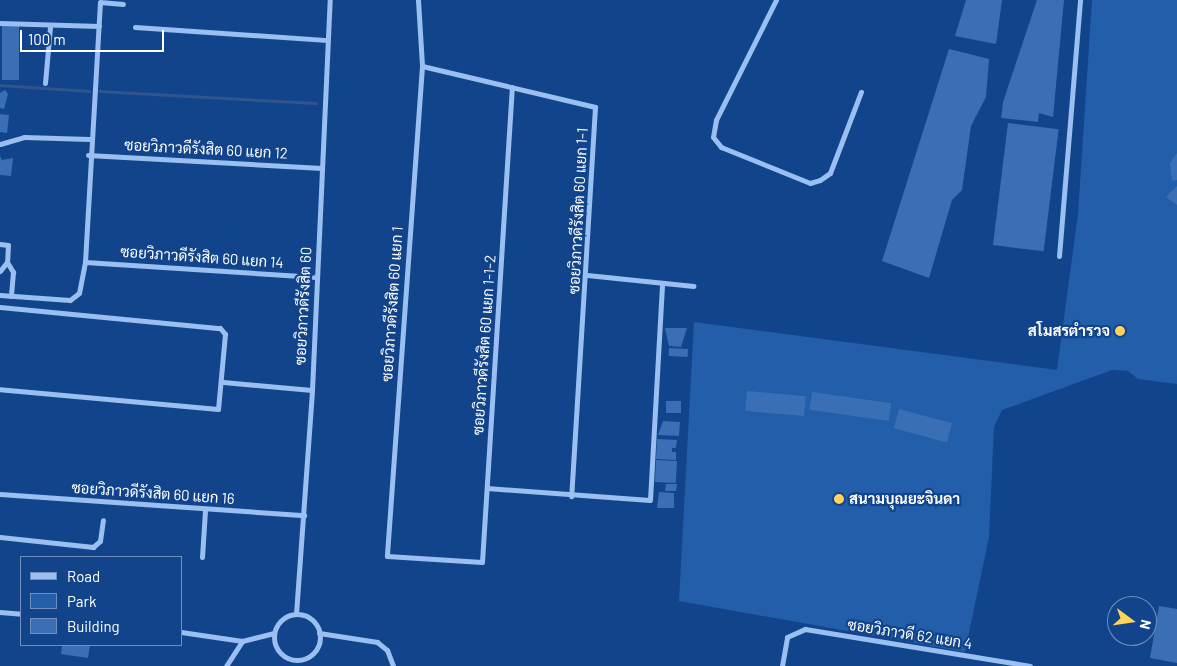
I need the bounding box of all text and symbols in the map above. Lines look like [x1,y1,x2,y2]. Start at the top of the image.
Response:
scale bar [22,20,166,52]
text: 100 m [28,30,66,48]
street label: ซอยวิภาวดีรังสิต 60 แยก 1-1 [565,127,591,295]
street label: ซอยวิภาวดีรังสิต 60 แยก 12 [124,136,288,162]
street label: ซอยวิภาวดีรังสิต 60 แยก 1 [378,226,406,382]
street label: ซอยวิภาวดีรังสิต 60 แยก 14 [120,242,284,272]
street label: ซอยวิภาวดีรังสิต 60 [291,246,315,366]
street label: ซอยวิภาวดีรังสิต 60 แยก 1-1-2 [469,254,499,436]
place label: สโมสรตำรวจ [1028,322,1110,340]
marker: สโมสรตำรวจ [1114,325,1126,337]
street label: ซอยวิภาวดีรังสิต 60 แยก 16 [71,478,235,508]
place label: สนามบุณยะจินดา [849,490,960,508]
marker: สนามบุณยะจินดา [833,493,845,505]
legend [20,556,182,646]
text: Road [67,567,100,585]
text: Park [67,592,96,610]
north arrow [1107,596,1157,646]
street label: ซอยวิภาวดี 62 แยก 4 [846,615,974,653]
text: Building [67,617,120,635]
text: N [1137,618,1155,631]

